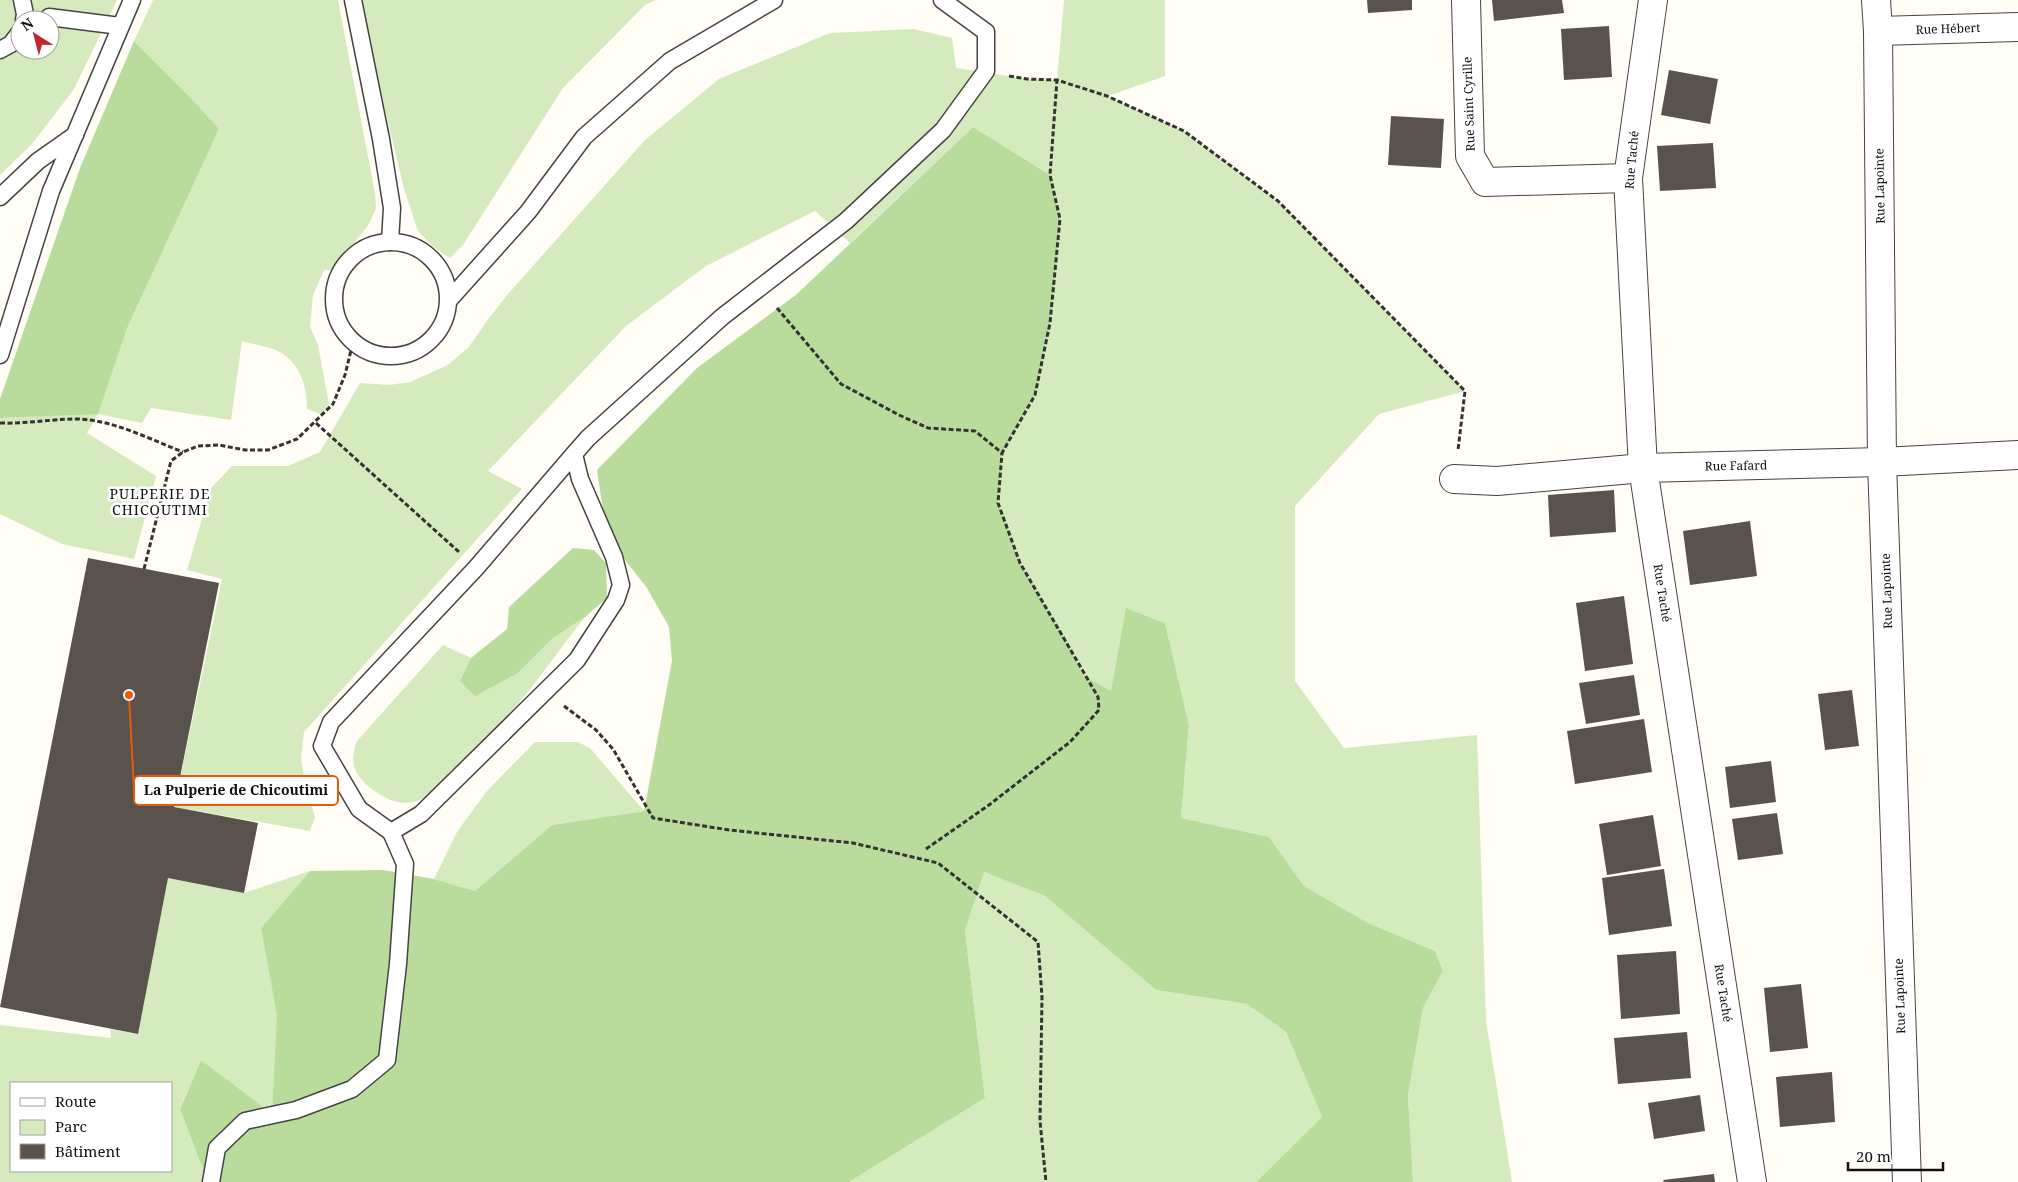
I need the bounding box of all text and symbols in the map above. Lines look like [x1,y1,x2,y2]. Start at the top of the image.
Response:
north arrow [10,10,60,60]
text: N [17,13,37,35]
street label: Rue Hébert [1915,19,1981,38]
street label: Rue Saint Cyrille [1458,56,1479,152]
street label: Rue Taché [1620,130,1643,190]
street label: Rue Lapointe [1870,148,1889,224]
street label: Rue Fafard [1705,456,1768,475]
district label: PULPERIE DE CHICOUTIMI [110,484,210,519]
street label: Rue Lapointe [1877,553,1896,629]
street label: Rue Taché [1650,563,1675,623]
callout: La Pulperie de Chicoutimi [134,776,338,805]
text: La Pulperie de Chicoutimi [144,780,328,799]
street label: Rue Lapointe [1890,958,1909,1034]
street label: Rue Taché [1711,963,1736,1023]
legend [10,1082,172,1172]
text: Route [55,1091,96,1111]
text: Parc [55,1116,87,1136]
scale bar [1848,1140,1943,1172]
text: Bâtiment [55,1141,121,1161]
text: 20 m [1856,1146,1891,1166]

